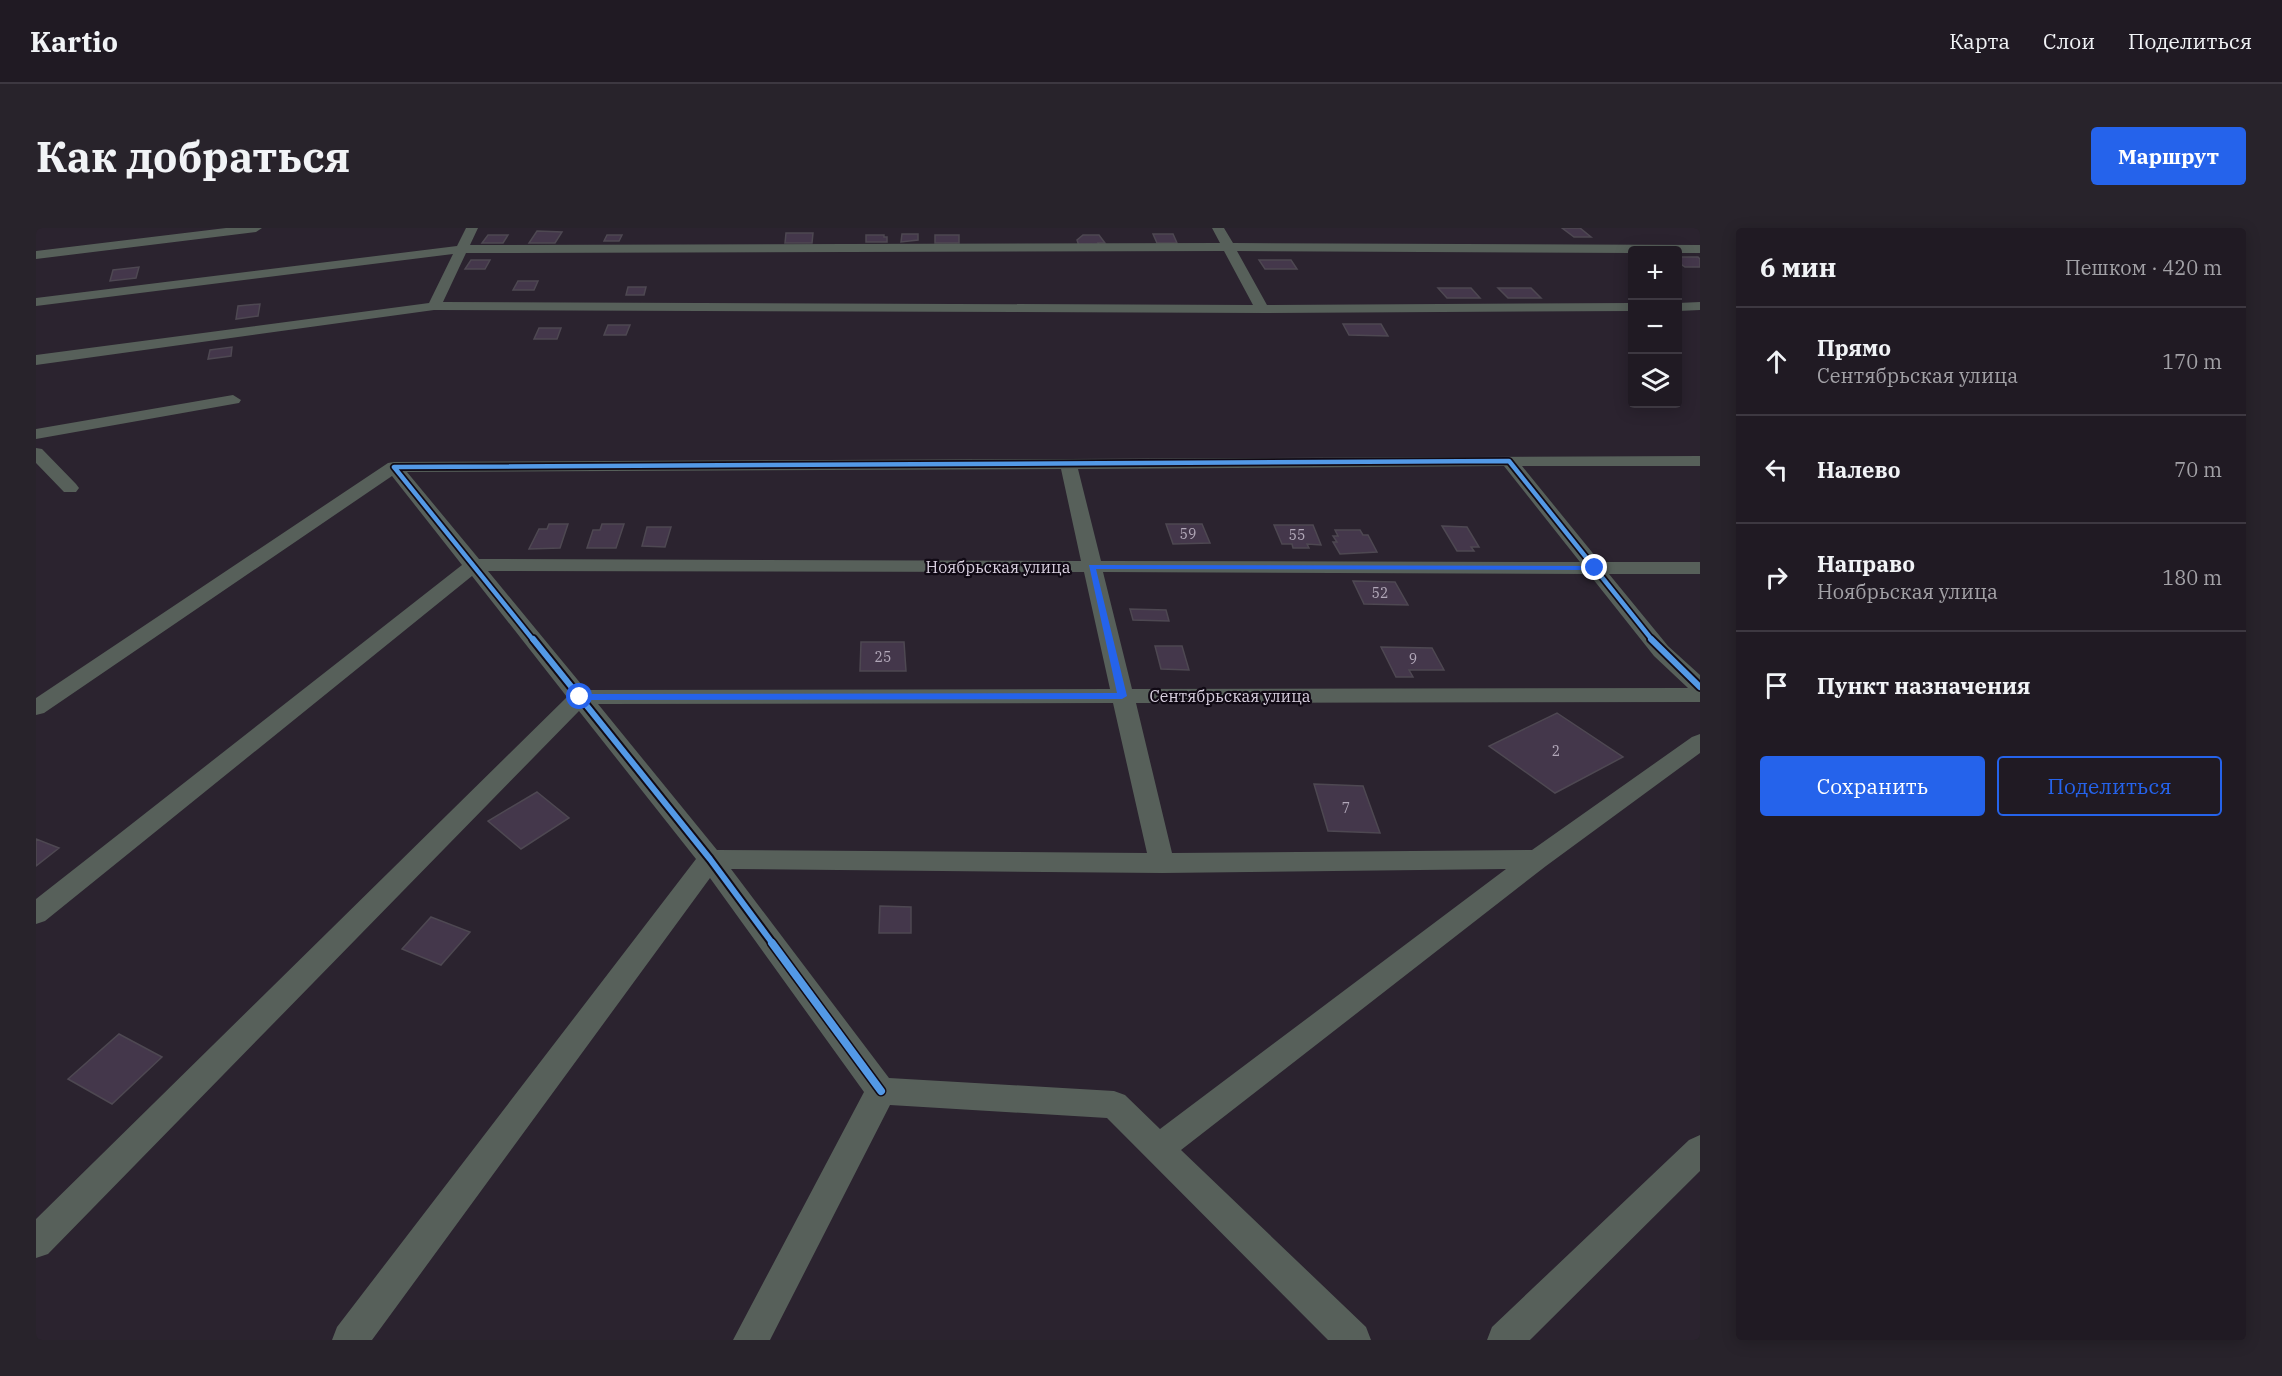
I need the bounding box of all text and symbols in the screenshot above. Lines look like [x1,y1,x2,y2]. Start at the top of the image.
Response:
text: Kartio [30,23,118,60]
text: Карта [1949,27,2010,55]
text: Слои [2043,27,2095,55]
text: Поделиться [2128,27,2252,55]
button: Маршрут [2091,127,2246,185]
text: Как добраться [36,129,350,184]
map controls [1628,246,1682,408]
button: + [1628,246,1682,300]
text: 6 мин [1760,250,1836,284]
text: Пешком · 420 m [2065,254,2222,281]
button: − [1628,300,1682,354]
text: Прямо [1817,333,1891,362]
icon: ahead [1760,345,1793,378]
text: 170 m [2162,348,2222,375]
button: layers [1628,354,1682,408]
text: Сентябрьская улица [1817,362,2018,389]
icon: left [1760,453,1793,486]
text: Налево [1817,455,1901,484]
text: 70 m [2174,456,2222,483]
house number: 59 [1180,525,1196,543]
house number: 55 [1289,526,1305,544]
text: Направо [1817,549,1915,578]
route end [1581,554,1607,580]
street label: Ноябрьская улица [926,557,1071,577]
icon: right [1760,561,1793,594]
text: 180 m [2162,564,2222,591]
text: Ноябрьская улица [1817,578,1998,605]
house number: 52 [1372,584,1388,602]
house number: 25 [875,648,891,666]
house number: 9 [1409,650,1417,668]
icon: arrive [1760,669,1793,702]
text: Пункт назначения [1817,671,2031,700]
route start [566,683,592,709]
street label: Сентябрьская улица [1149,686,1311,706]
house number: 2 [1552,742,1560,760]
button: Сохранить [1760,756,1985,816]
button: Поделиться [1997,756,2222,816]
house number: 7 [1342,799,1350,817]

